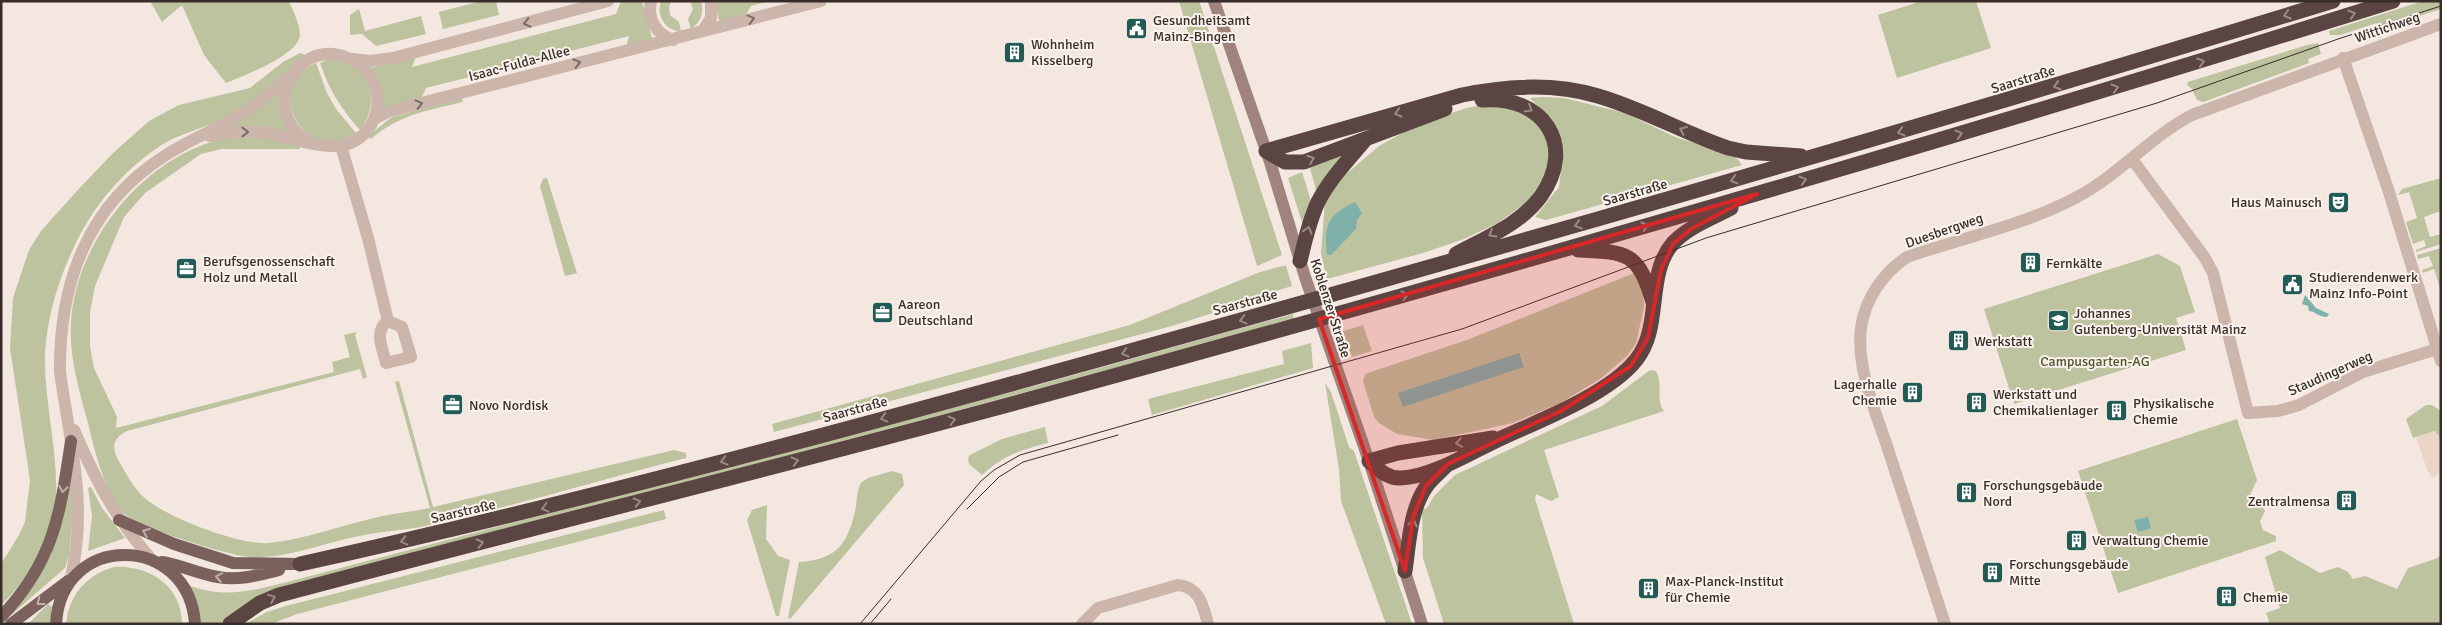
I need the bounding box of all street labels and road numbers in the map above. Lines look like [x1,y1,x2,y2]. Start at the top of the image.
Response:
street label: Wittichweg [2352,8,2422,47]
street label: Isaac-Fulda-Allee [467,42,572,85]
street label: Saarstraße [1989,62,2057,97]
street label: Saarstraße [1601,175,1669,210]
street label: Duesbergweg [1903,209,1985,252]
street label: Koblenzer Straße [1306,256,1355,360]
street label: Saarstraße [1211,286,1279,319]
street label: Staudingerweg [2285,347,2375,400]
street label: Saarstraße [821,393,889,426]
street label: Saarstraße [429,496,497,527]

